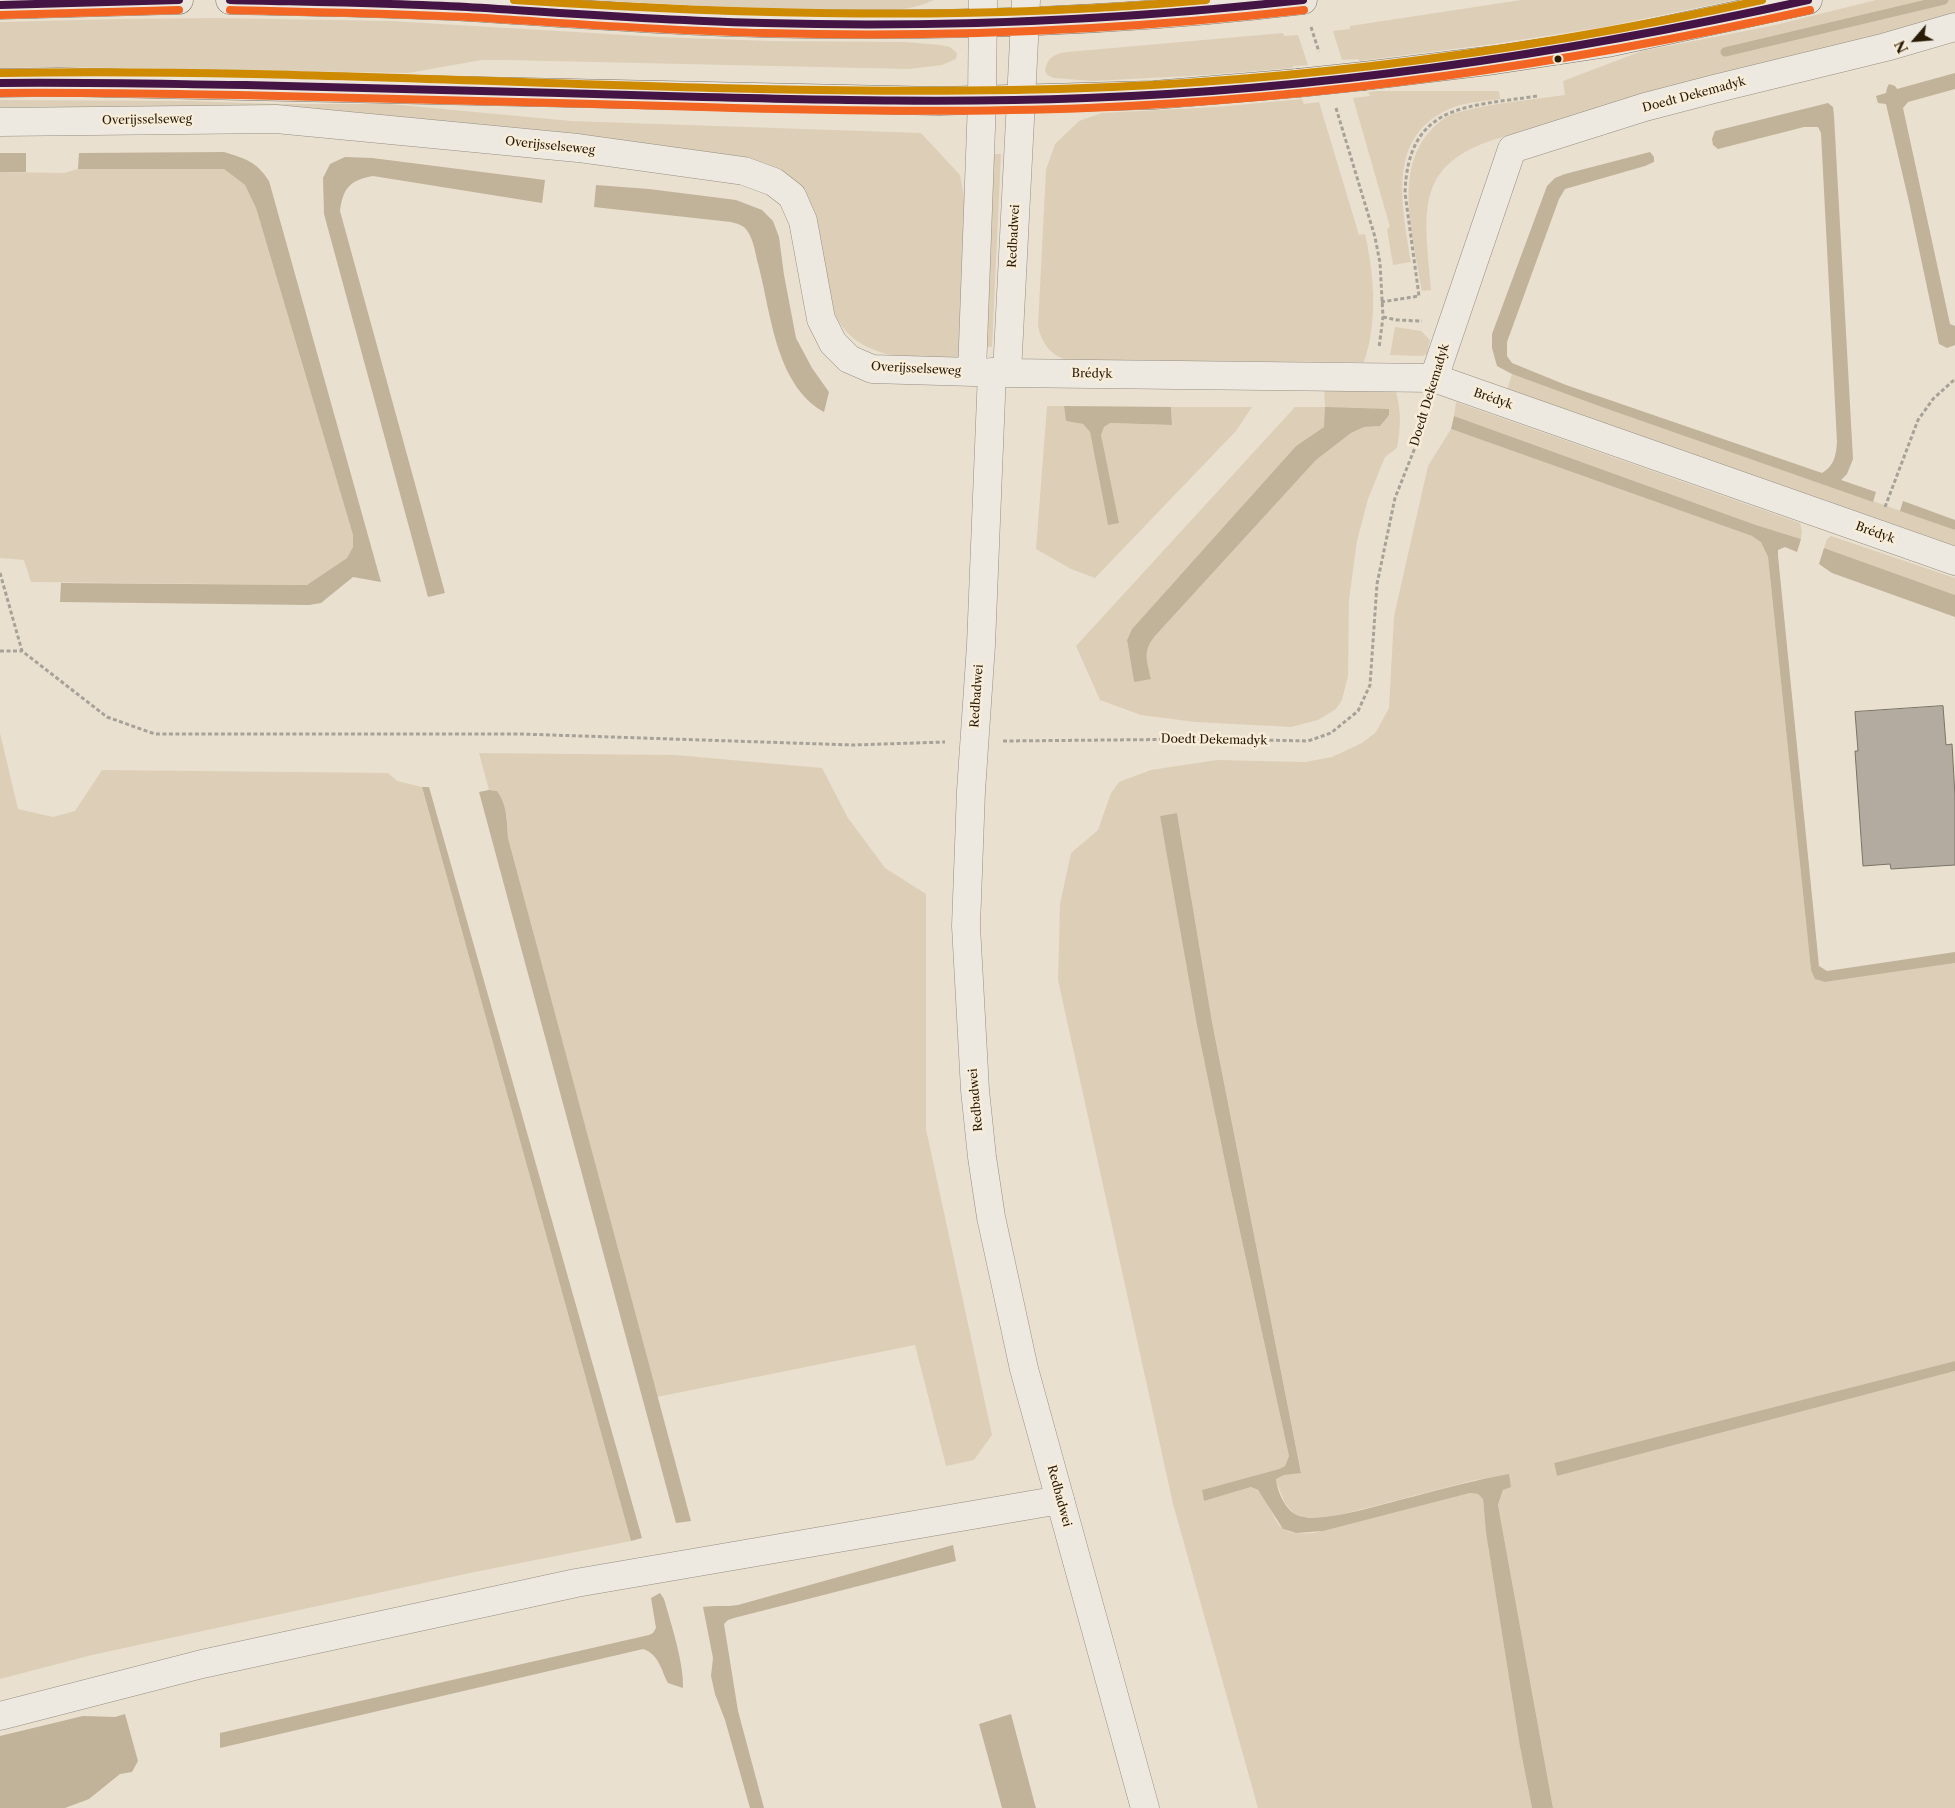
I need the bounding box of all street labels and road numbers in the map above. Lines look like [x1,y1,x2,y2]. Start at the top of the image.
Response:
street label: Doedt Dekemadyk [1641,74,1747,116]
street label: Overijsselseweg [102,112,192,128]
street label: Overijsselseweg [504,134,596,158]
street label: Redbadwei [1005,204,1023,268]
street label: Doedt Dekemadyk [1408,342,1452,448]
street label: Overijsselseweg [871,359,961,379]
street label: Brédyk [1072,366,1112,382]
street label: Brédyk [1471,386,1515,412]
street label: Brédyk [1853,519,1897,547]
street label: Redbadwei [968,664,986,728]
street label: Doedt Dekemadyk [1161,732,1267,748]
street label: Redbadwei [966,1068,986,1132]
street label: Redbadwei [1044,1463,1074,1529]

